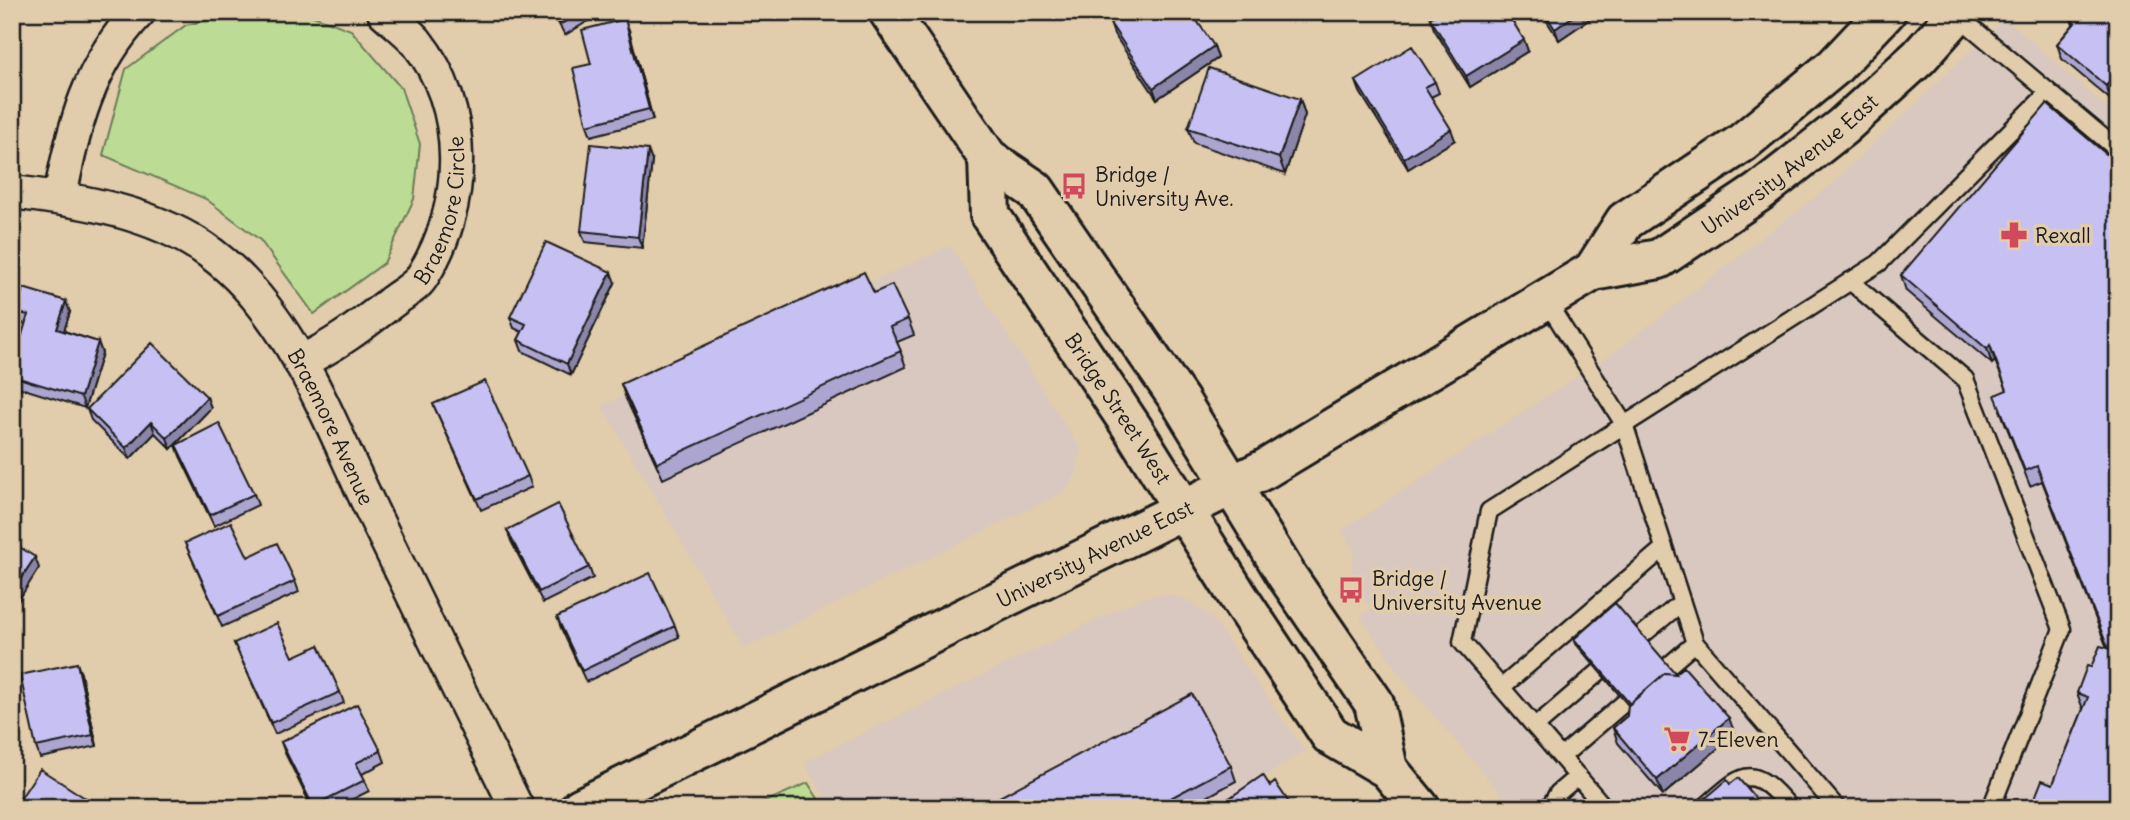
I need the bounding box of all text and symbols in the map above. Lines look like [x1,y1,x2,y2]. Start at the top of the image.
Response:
street label: University Avenue East [1696,88,1883,240]
street label: Braemore Circle [407,135,470,289]
place label: Bridge / University Ave. [1095,161,1234,212]
bus stop icon: Bridge / University Ave. [1059,171,1089,201]
pharmacy icon: Rexall [1999,220,2029,250]
place label: Rexall [2035,222,2091,249]
street label: Bridge Street West [1059,328,1177,489]
street label: Braemore Avenue [282,343,381,509]
street label: University Avenue East [992,493,1197,613]
place label: Bridge / University Avenue [1372,565,1542,616]
bus stop icon: Bridge / University Avenue [1336,575,1366,605]
supermarket icon: 7-Eleven [1662,724,1692,754]
place label: 7-Eleven [1698,726,1779,753]

